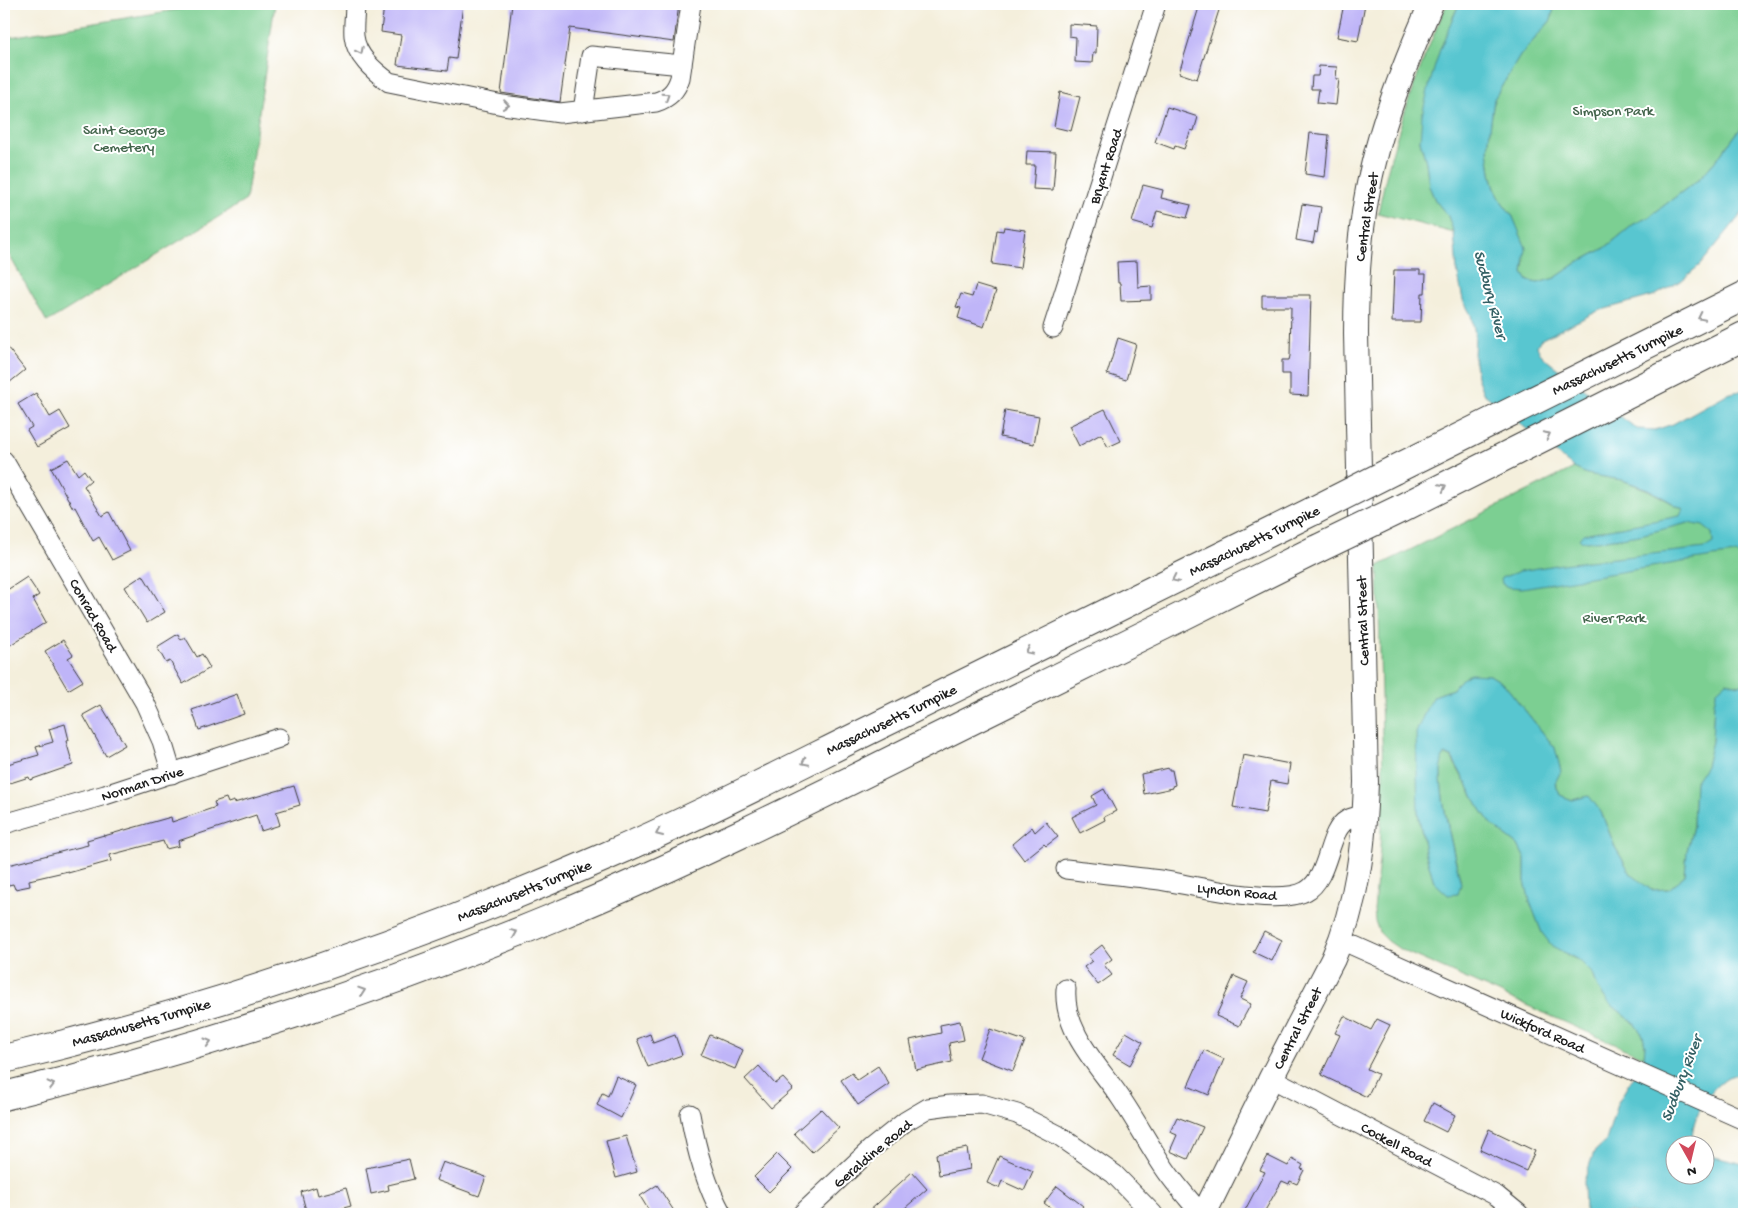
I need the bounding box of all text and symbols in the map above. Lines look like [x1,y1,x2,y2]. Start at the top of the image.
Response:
one-way arrow [354,46,364,55]
one-way arrow [661,93,670,103]
one-way arrow [502,100,510,110]
park label: Simpson Park [1573,103,1655,121]
park label: Saint George Cemetery [83,122,165,157]
street label: Bryant Road [1086,125,1128,208]
street label: Central Street [1352,170,1384,263]
water label: Sudbury River [1468,249,1510,344]
one-way arrow [1697,311,1706,321]
street label: Massachusetts Turnpike [1550,321,1686,400]
one-way arrow [1542,431,1551,441]
one-way arrow [1438,483,1447,493]
street label: Massachusetts Turnpike [1187,502,1323,581]
one-way arrow [1171,573,1180,583]
street label: Central Street [1353,574,1375,666]
street label: Conrad Road [64,576,121,657]
park label: River Park [1583,610,1647,628]
one-way arrow [1026,645,1035,655]
street label: Massachusetts Turnpike [824,681,960,760]
one-way arrow [801,756,810,766]
street label: Norman Drive [99,763,186,807]
one-way arrow [655,827,664,837]
street label: Massachusetts Turnpike [455,857,595,927]
street label: Lyndon Road [1196,880,1279,906]
one-way arrow [509,929,518,940]
street label: Central Street [1270,983,1328,1073]
one-way arrow [357,987,366,997]
street label: Massachusetts Turnpike [70,995,213,1052]
street label: Wickford Road [1497,1005,1588,1059]
water label: Sudbury River [1658,1031,1710,1125]
one-way arrow [203,1037,211,1047]
one-way arrow [47,1080,55,1090]
street label: Geraldine Road [830,1116,917,1193]
street label: Cockell Road [1357,1119,1436,1173]
north arrow [1666,1136,1716,1186]
text: N [1686,1161,1697,1179]

